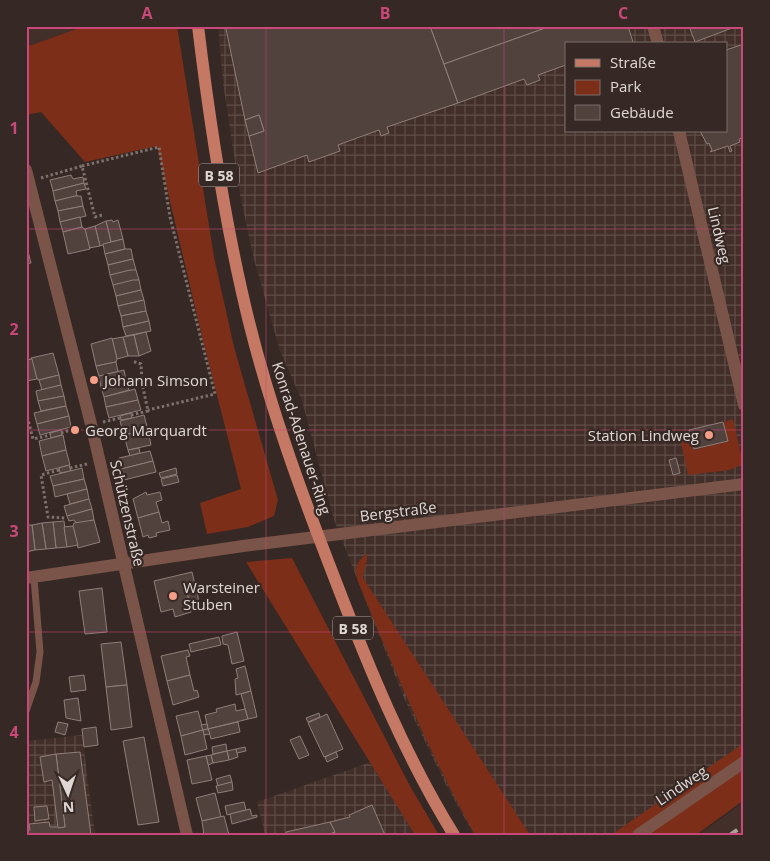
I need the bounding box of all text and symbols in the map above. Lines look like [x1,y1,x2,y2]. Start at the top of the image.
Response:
text: A [141,2,153,24]
text: B [380,2,390,24]
text: C [618,2,628,24]
legend [565,42,728,132]
text: Straße [610,52,656,72]
text: Park [610,76,641,96]
text: Gebäude [610,102,674,122]
text: 1 [9,117,19,139]
road number: B 58 [199,164,239,186]
street label: Lindweg [704,204,736,266]
text: 2 [9,318,19,340]
street label: Konrad-Adenauer-Ring [268,359,336,517]
place label: Johann Simson [102,370,208,390]
marker: Johann Simson [88,374,100,386]
place label: Georg Marquardt [85,420,207,440]
marker: Georg Marquardt [69,424,81,436]
place label: Station Lindweg [588,425,699,445]
marker: Station Lindweg [703,429,715,441]
street label: Schützenstraße [106,458,150,568]
street label: Bergstraße [359,496,437,526]
text: 3 [9,520,19,542]
place label: Warsteiner Stuben [183,577,260,614]
marker: Warsteiner Stuben [167,590,179,602]
road number: B 58 [333,616,373,640]
text: 4 [9,721,19,743]
street label: Lindweg [651,760,711,810]
north arrow [42,768,92,818]
text: N [63,798,75,817]

